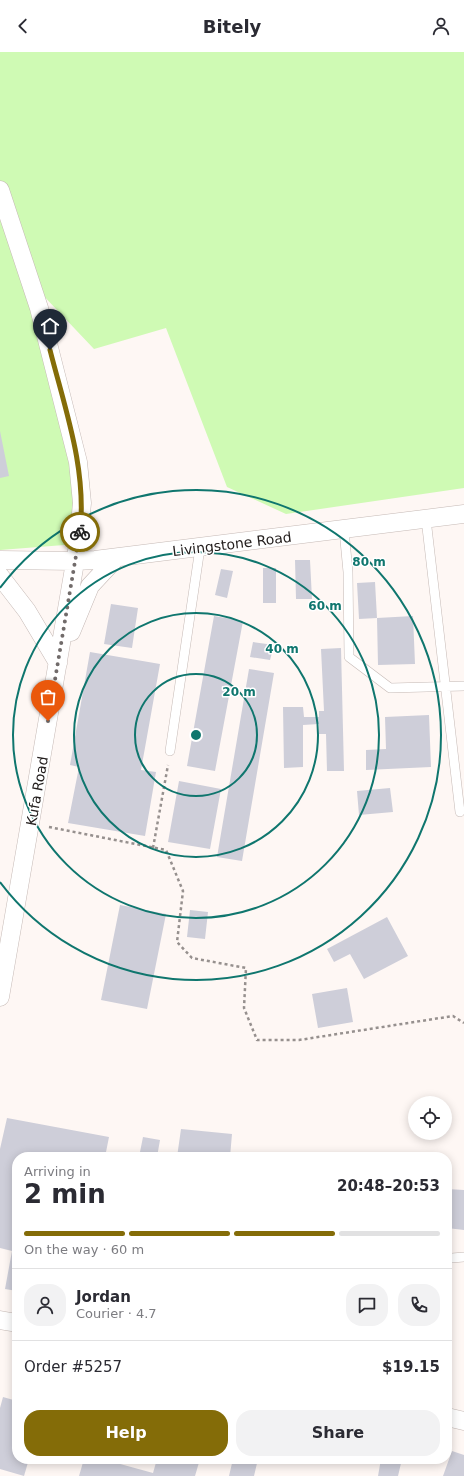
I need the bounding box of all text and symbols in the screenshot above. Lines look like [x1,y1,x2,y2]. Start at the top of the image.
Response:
icon: back [12,15,34,37]
icon: person [430,15,452,37]
text: Bitely [203,16,261,37]
pin [33,309,67,350]
icon: home [39,315,61,337]
courier [60,512,100,552]
icon: bike [69,521,91,543]
street label: Livingstone Road [171,529,293,559]
text: 80 m [352,555,386,569]
text: 60 m [308,599,342,613]
text: 40 m [265,642,299,656]
pin [31,680,65,721]
text: 20 m [222,685,256,699]
icon: bag [37,686,59,708]
centre of rings [189,728,203,742]
street label: Kufa Road [23,755,51,827]
map controls [408,1096,452,1140]
button: locate [408,1096,452,1140]
text: Arriving in [24,1164,91,1179]
text: 20:48–20:53 [337,1177,440,1195]
text: 2 min [24,1179,106,1209]
text: On the way · 60 m [24,1242,144,1257]
button: person [24,1284,66,1326]
button: chat [346,1284,388,1326]
button: phone [398,1284,440,1326]
text: Jordan [76,1288,131,1306]
text: Courier · 4.7 [76,1306,157,1321]
text: Order #5257 [24,1358,122,1376]
text: $19.15 [382,1358,440,1376]
button: Help [24,1410,228,1456]
button: Share [236,1410,440,1456]

